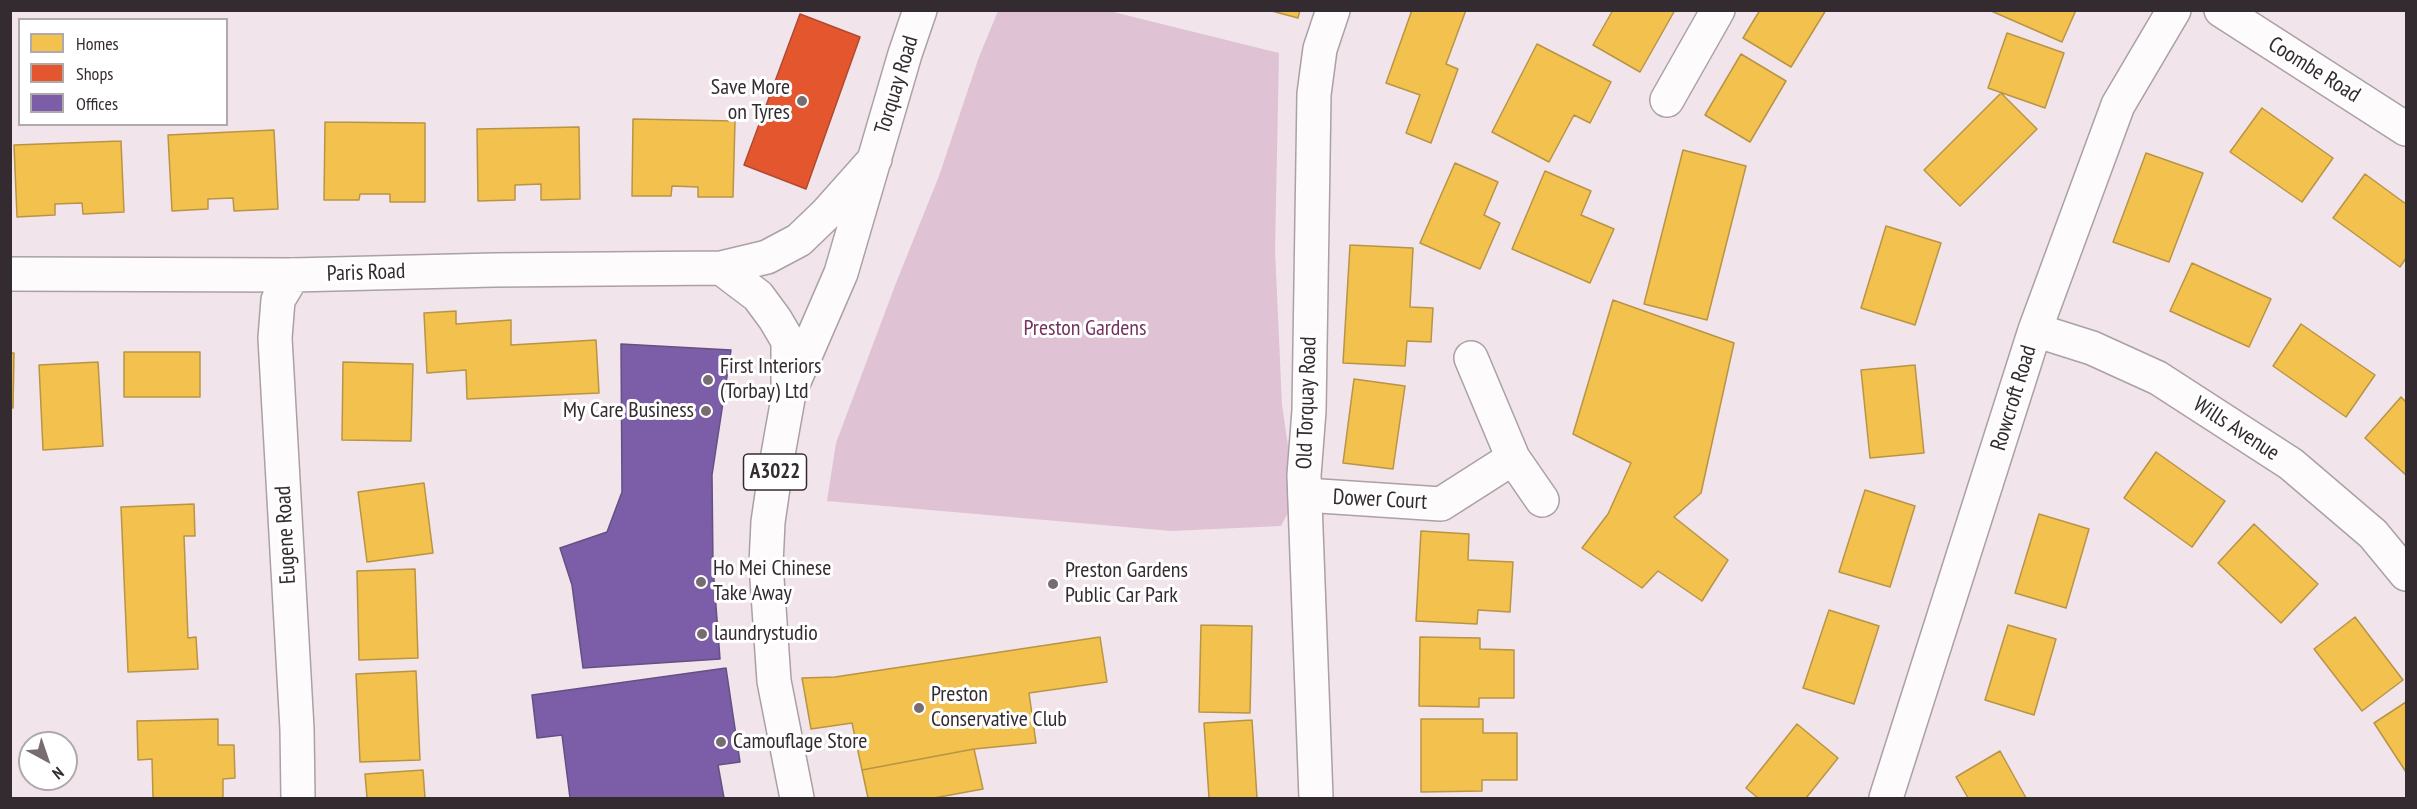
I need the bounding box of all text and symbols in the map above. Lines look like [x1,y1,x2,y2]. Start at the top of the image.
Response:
legend [18,18,228,126]
street label: Coombe Road [2263,31,2365,109]
text: Homes [76,32,119,55]
street label: Torquay Road [870,33,924,137]
text: Shops [76,62,113,85]
place label: Save More on Tyres [711,75,790,126]
text: Offices [76,92,118,115]
marker: Save More on Tyres [795,94,809,108]
street label: Paris Road [326,258,406,288]
park label: Preston Gardens [1024,316,1146,342]
street label: Old Torquay Road [1291,336,1323,470]
street label: Rowcroft Road [1986,342,2042,454]
place label: First Interiors (Torbay) Ltd [720,354,822,406]
marker: First Interiors (Torbay) Ltd [701,373,715,387]
street label: Wills Avenue [2188,391,2284,467]
place label: My Care Business [563,398,694,424]
marker: My Care Business [699,404,713,418]
road number: A3022 [744,454,806,490]
street label: Dower Court [1332,484,1428,516]
street label: Eugene Road [270,485,302,585]
place label: Ho Mei Chinese Take Away [713,556,831,608]
place label: Preston Gardens Public Car Park [1065,558,1188,610]
marker: Ho Mei Chinese Take Away [694,575,708,589]
marker: Preston Gardens Public Car Park [1046,577,1060,591]
place label: laundrystudio [714,621,818,647]
marker: laundrystudio [695,627,709,641]
place label: Preston Conservative Club [931,682,1067,734]
marker: Preston Conservative Club [912,701,926,715]
place label: Camouflage Store [733,729,867,755]
north arrow [18,731,78,791]
marker: Camouflage Store [714,735,728,749]
text: N [49,763,68,784]

